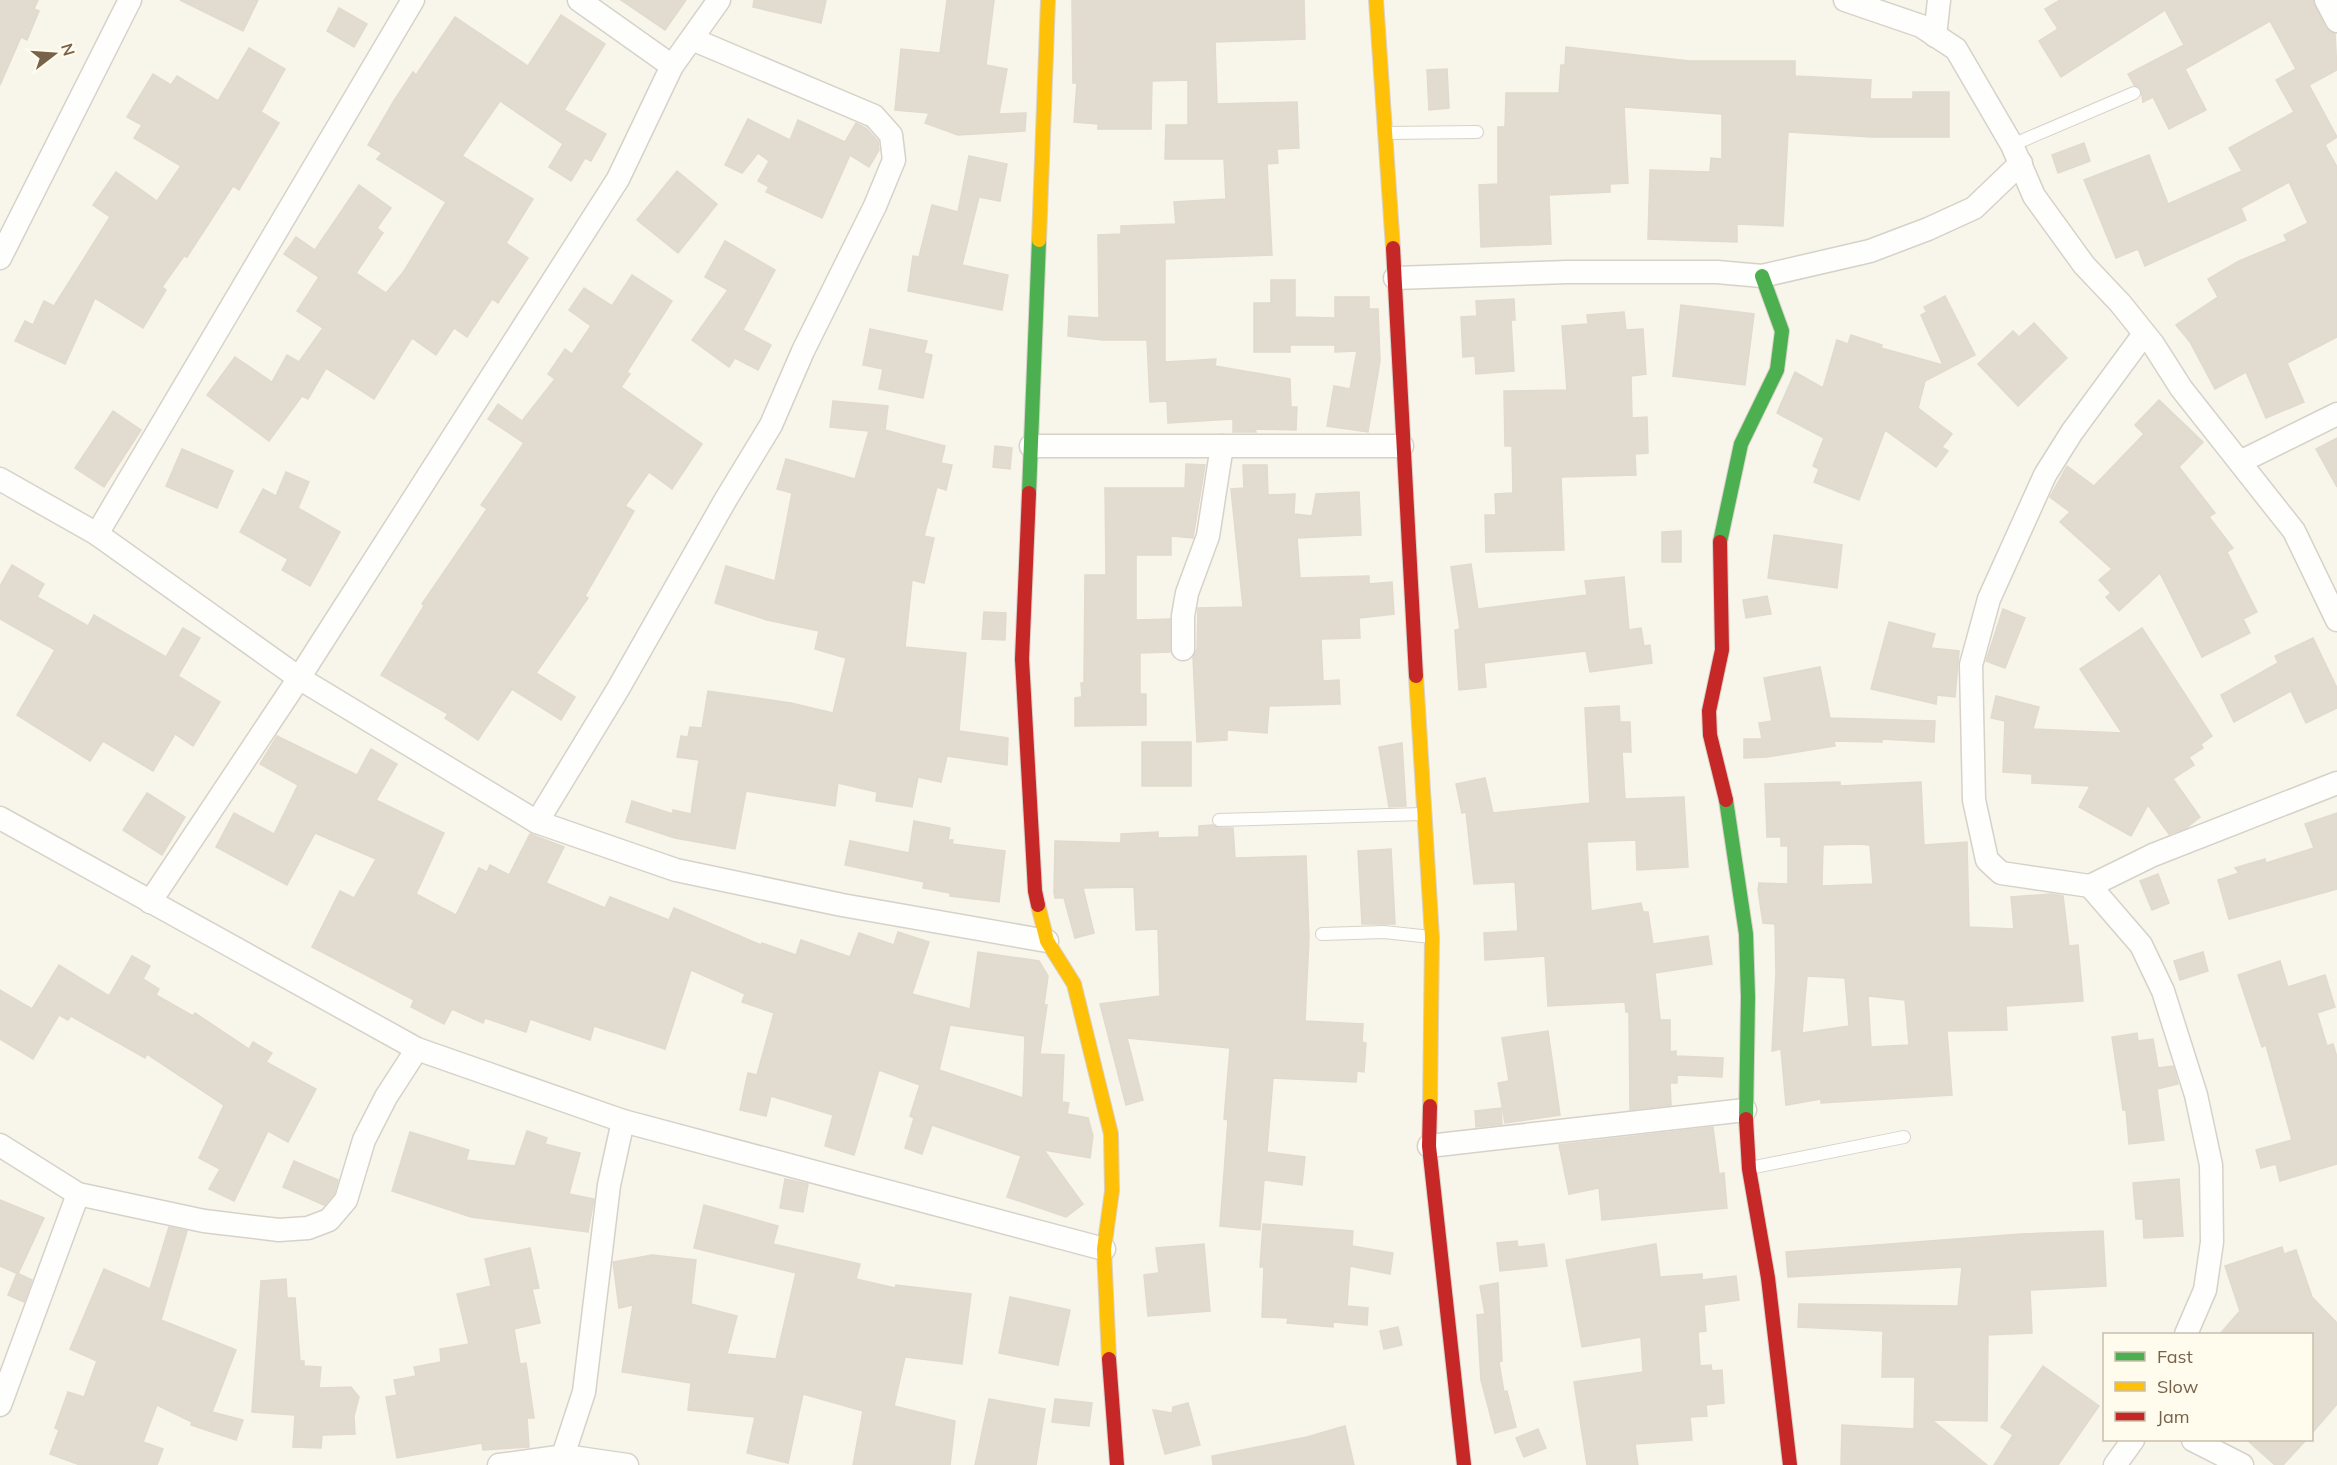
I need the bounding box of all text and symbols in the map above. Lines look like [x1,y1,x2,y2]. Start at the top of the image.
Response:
north arrow [24,24,84,84]
text: N [57,41,80,58]
legend [2103,1333,2313,1441]
text: Fast [2157,1345,2193,1368]
text: Slow [2157,1375,2199,1398]
text: Jam [2157,1405,2190,1428]

